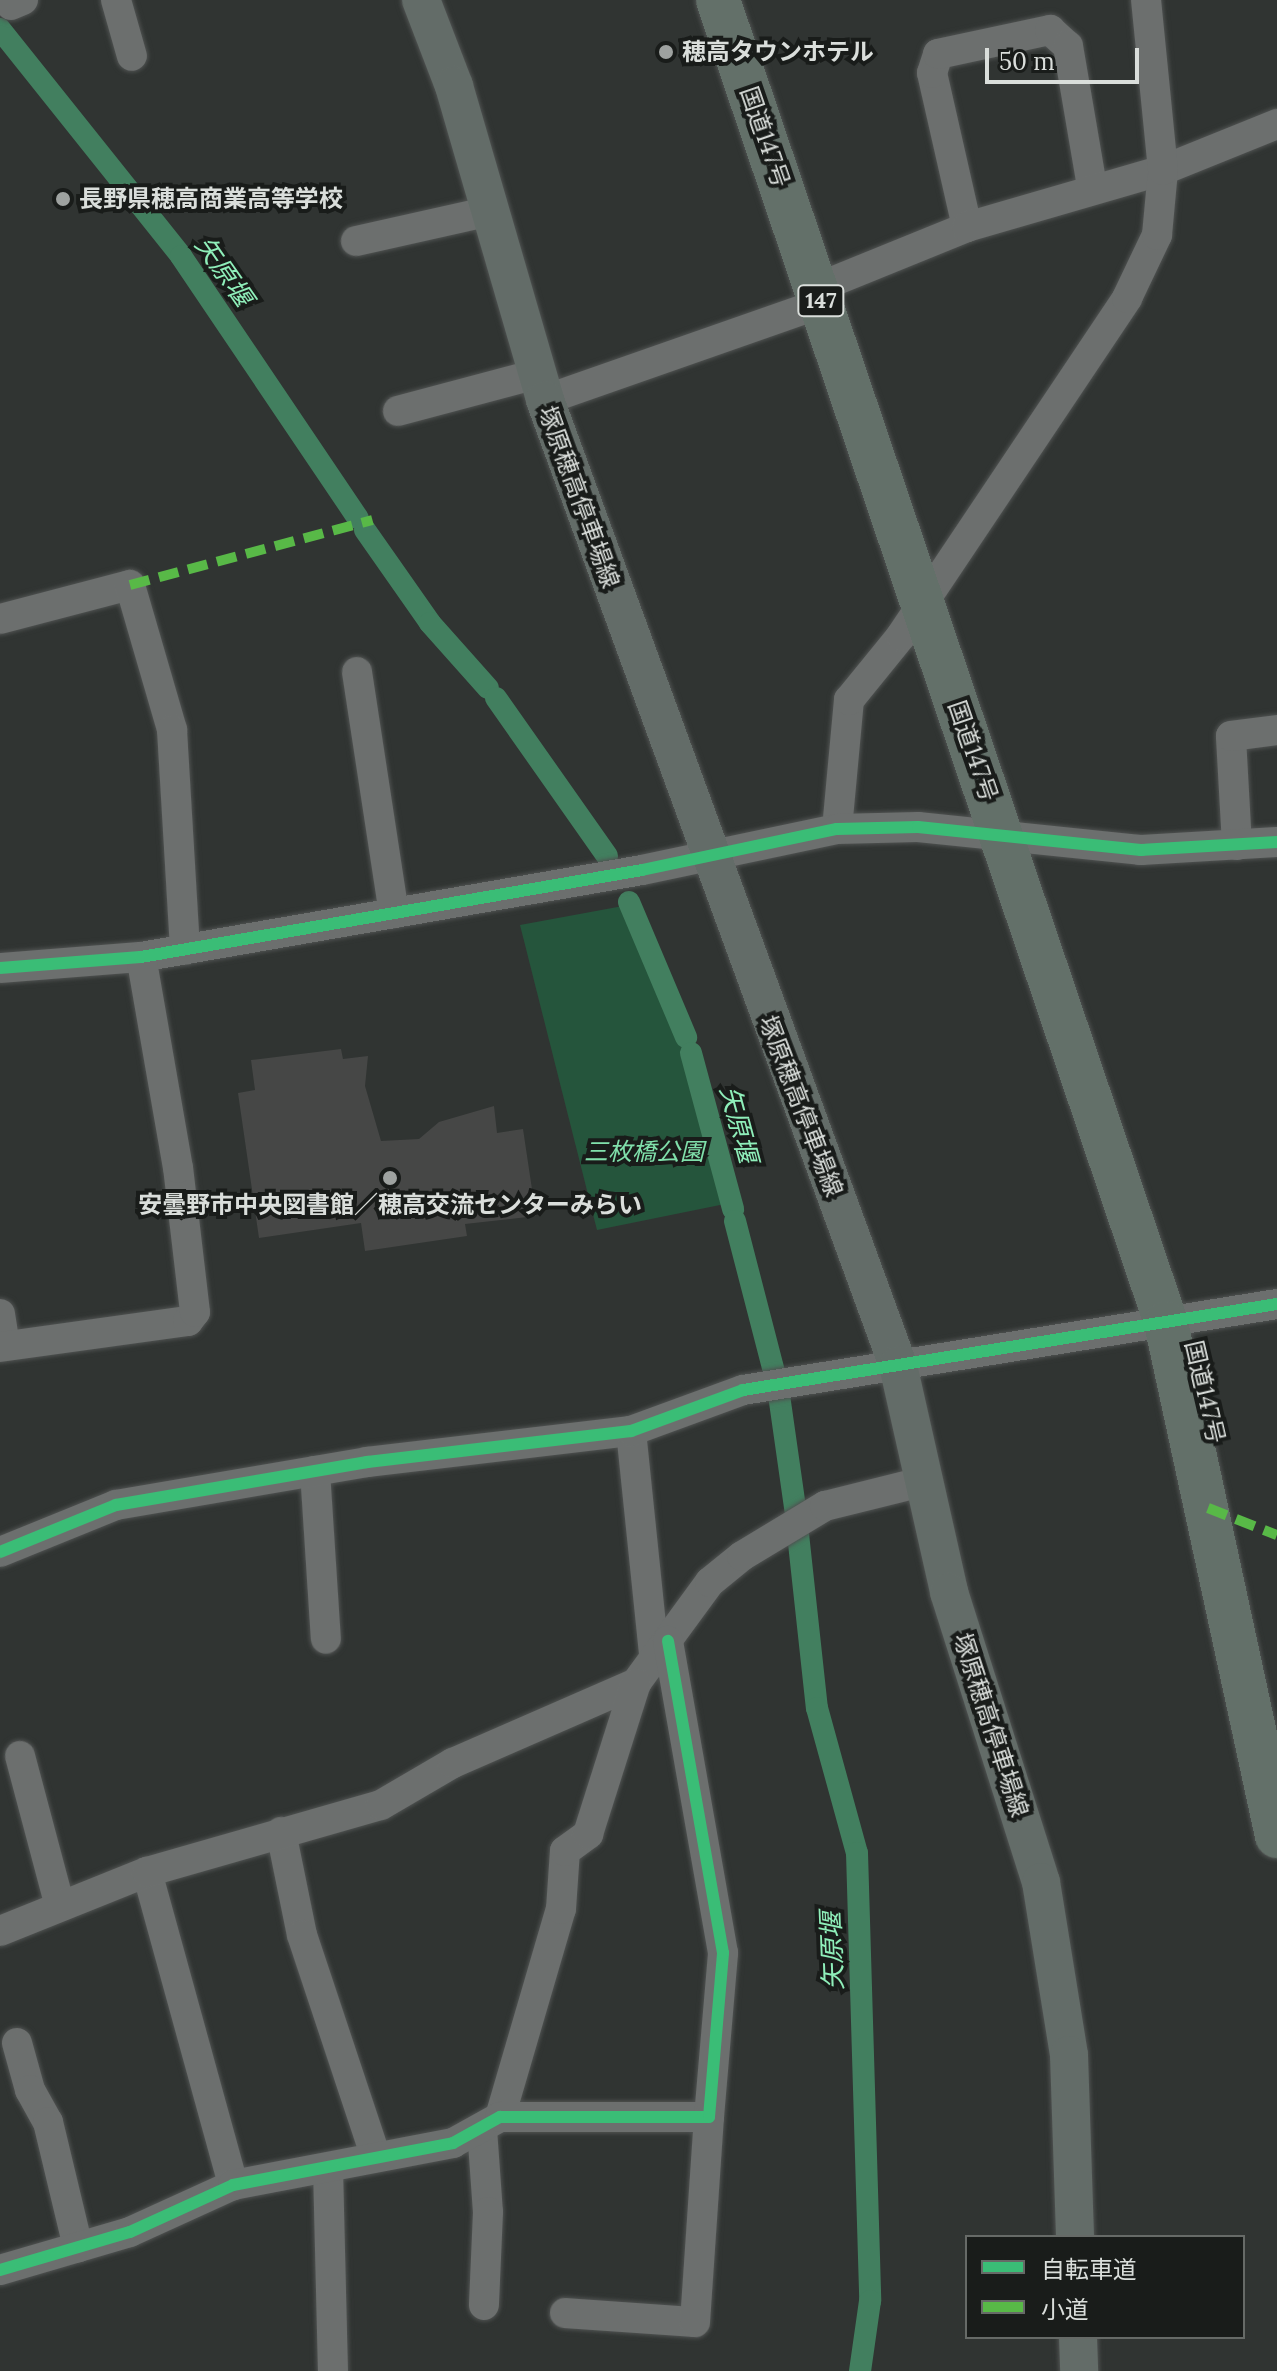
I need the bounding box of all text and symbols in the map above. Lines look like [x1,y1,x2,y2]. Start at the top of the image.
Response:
scale bar [989,32,1143,82]
place label: 穂高タウンホテル [682,38,874,66]
marker: 穂高タウンホテル [657,43,675,61]
text: 50 m [999,46,1055,77]
street label: 国道147号 [734,83,796,191]
place label: 長野県穂高商業高等学校 [79,185,343,213]
marker: 長野県穂高商業高等学校 [54,190,72,208]
water label: 矢原堰 [189,230,259,312]
road number: 147 [797,283,845,319]
street label: 塚原穂高停車場線 [533,402,625,592]
street label: 国道147号 [942,697,1004,805]
street label: 塚原穂高停車場線 [753,1011,849,1201]
water label: 矢原堰 [714,1082,764,1166]
park label: 三枚橋公園 [584,1138,704,1166]
marker: 安曇野市中央図書館／穂高交流センターみらい [381,1169,399,1187]
place label: 安曇野市中央図書館／穂高交流センターみらい [138,1191,642,1219]
street label: 国道147号 [1179,1338,1231,1446]
street label: 塚原穂高停車場線 [948,1629,1034,1821]
water label: 矢原堰 [815,1911,849,1991]
legend [965,2235,1245,2339]
text: 自転車道 [1041,2254,1137,2285]
text: 小道 [1041,2294,1089,2325]

